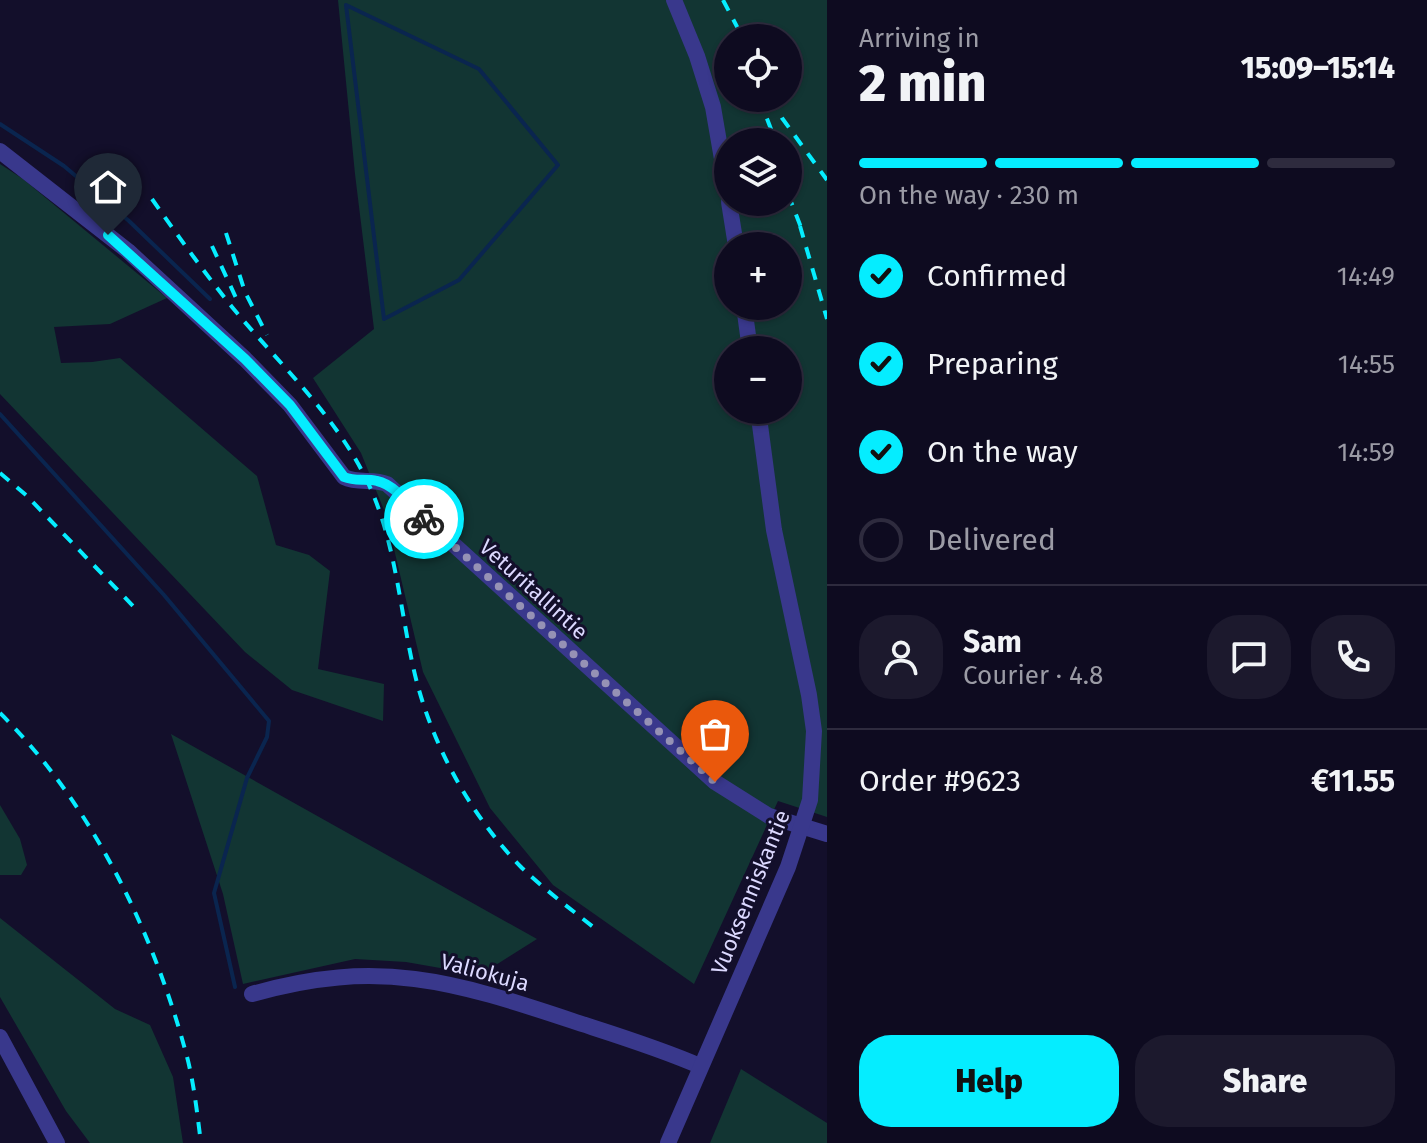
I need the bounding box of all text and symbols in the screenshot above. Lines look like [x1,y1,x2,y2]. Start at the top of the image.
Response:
text: Arriving in [859,23,980,54]
map controls [714,24,802,424]
button: locate [714,24,802,112]
text: 15:09–15:14 [1241,50,1395,86]
text: 2 min [859,52,986,115]
button: layers [714,128,802,216]
pin [74,153,142,235]
icon: home [86,165,130,209]
text: On the way · 230 m [859,180,1079,211]
button: + [714,232,802,320]
icon: check [859,254,903,298]
text: Confirmed [927,258,1067,294]
text: 14:49 [1337,261,1395,292]
button: − [714,336,802,424]
icon: check [859,342,903,386]
text: Preparing [927,346,1058,382]
text: 14:55 [1338,349,1395,380]
icon: check [859,430,903,474]
text: On the way [927,434,1078,470]
text: 14:59 [1337,437,1395,468]
courier [384,479,464,559]
icon: bike [402,497,446,541]
text: Delivered [927,522,1056,558]
street label: Veturitallintie [474,534,594,645]
button: person [859,615,943,699]
button: chat [1207,615,1291,699]
button: phone [1311,615,1395,699]
text: Sam [963,624,1022,660]
text: Courier · 4.8 [963,660,1103,691]
pin [681,700,749,782]
icon: bag [693,712,737,756]
text: Order #9623 [859,763,1021,799]
text: €11.55 [1311,763,1395,799]
street label: Vuoksenniskantie [705,806,796,978]
street label: Valiokuja [438,948,532,997]
button: Help [859,1035,1119,1127]
button: Share [1135,1035,1395,1127]

